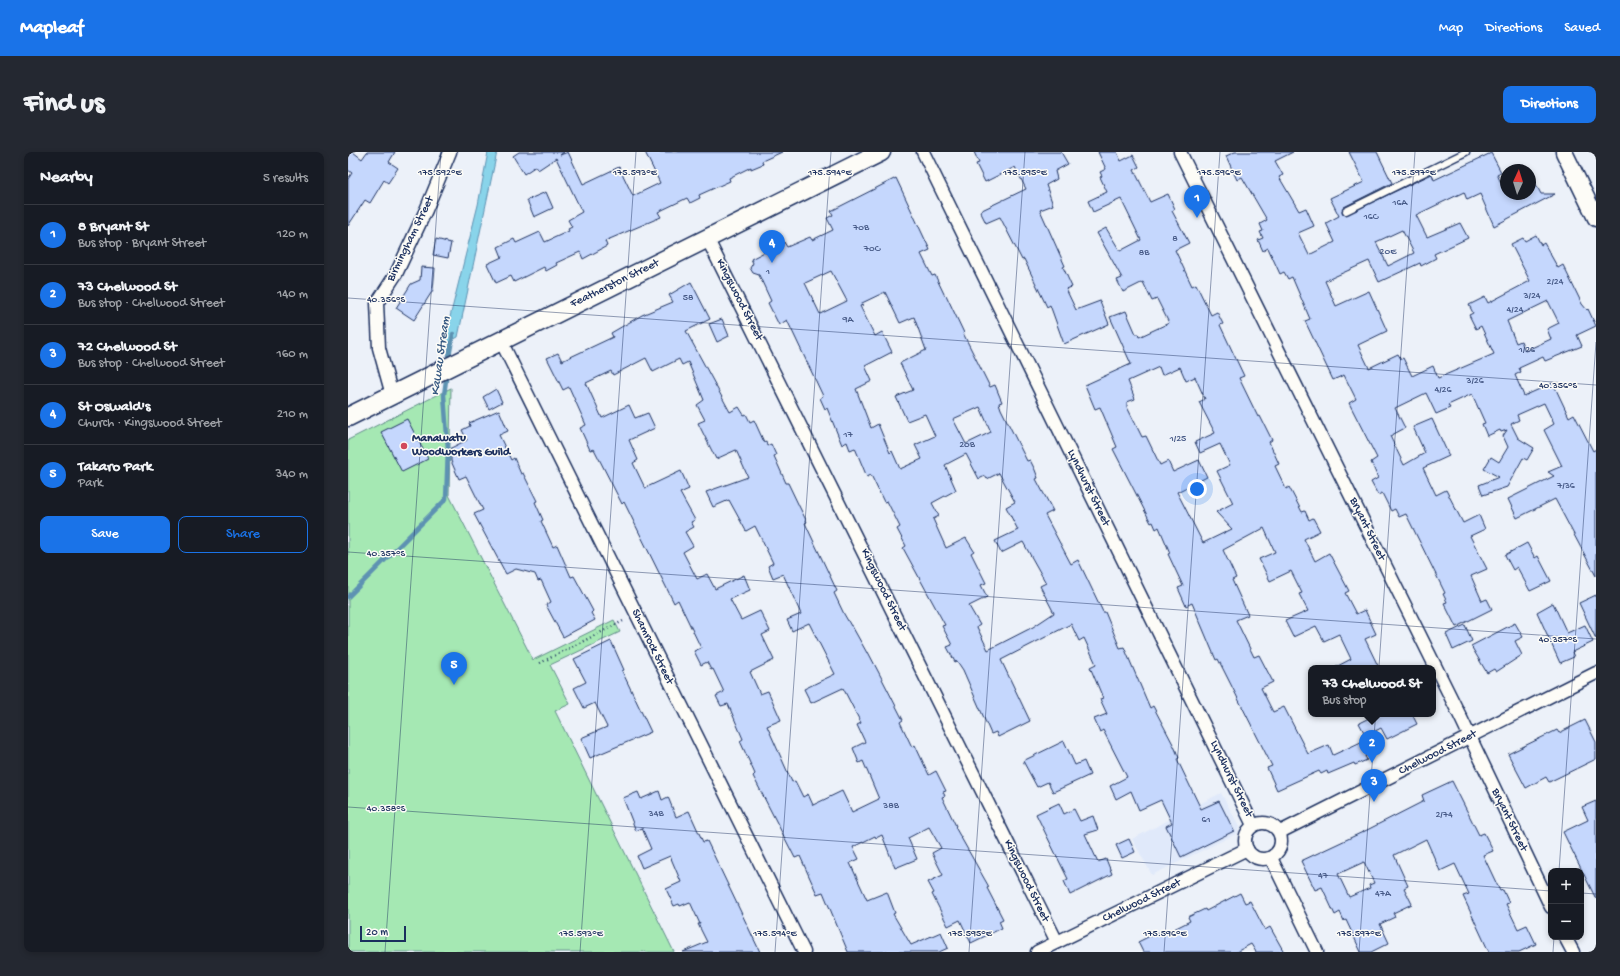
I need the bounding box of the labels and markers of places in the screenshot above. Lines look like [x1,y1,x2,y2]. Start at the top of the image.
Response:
pin: 1 [1184,185,1210,218]
pin: 4 [759,230,785,263]
place label: Manawatu Woodworkers Guild [411,432,512,460]
marker: Manawatu Woodworkers Guild [399,441,409,451]
pin: 5 [441,652,467,685]
pin: 2 [1359,730,1385,763]
pin: 3 [1361,769,1387,802]

